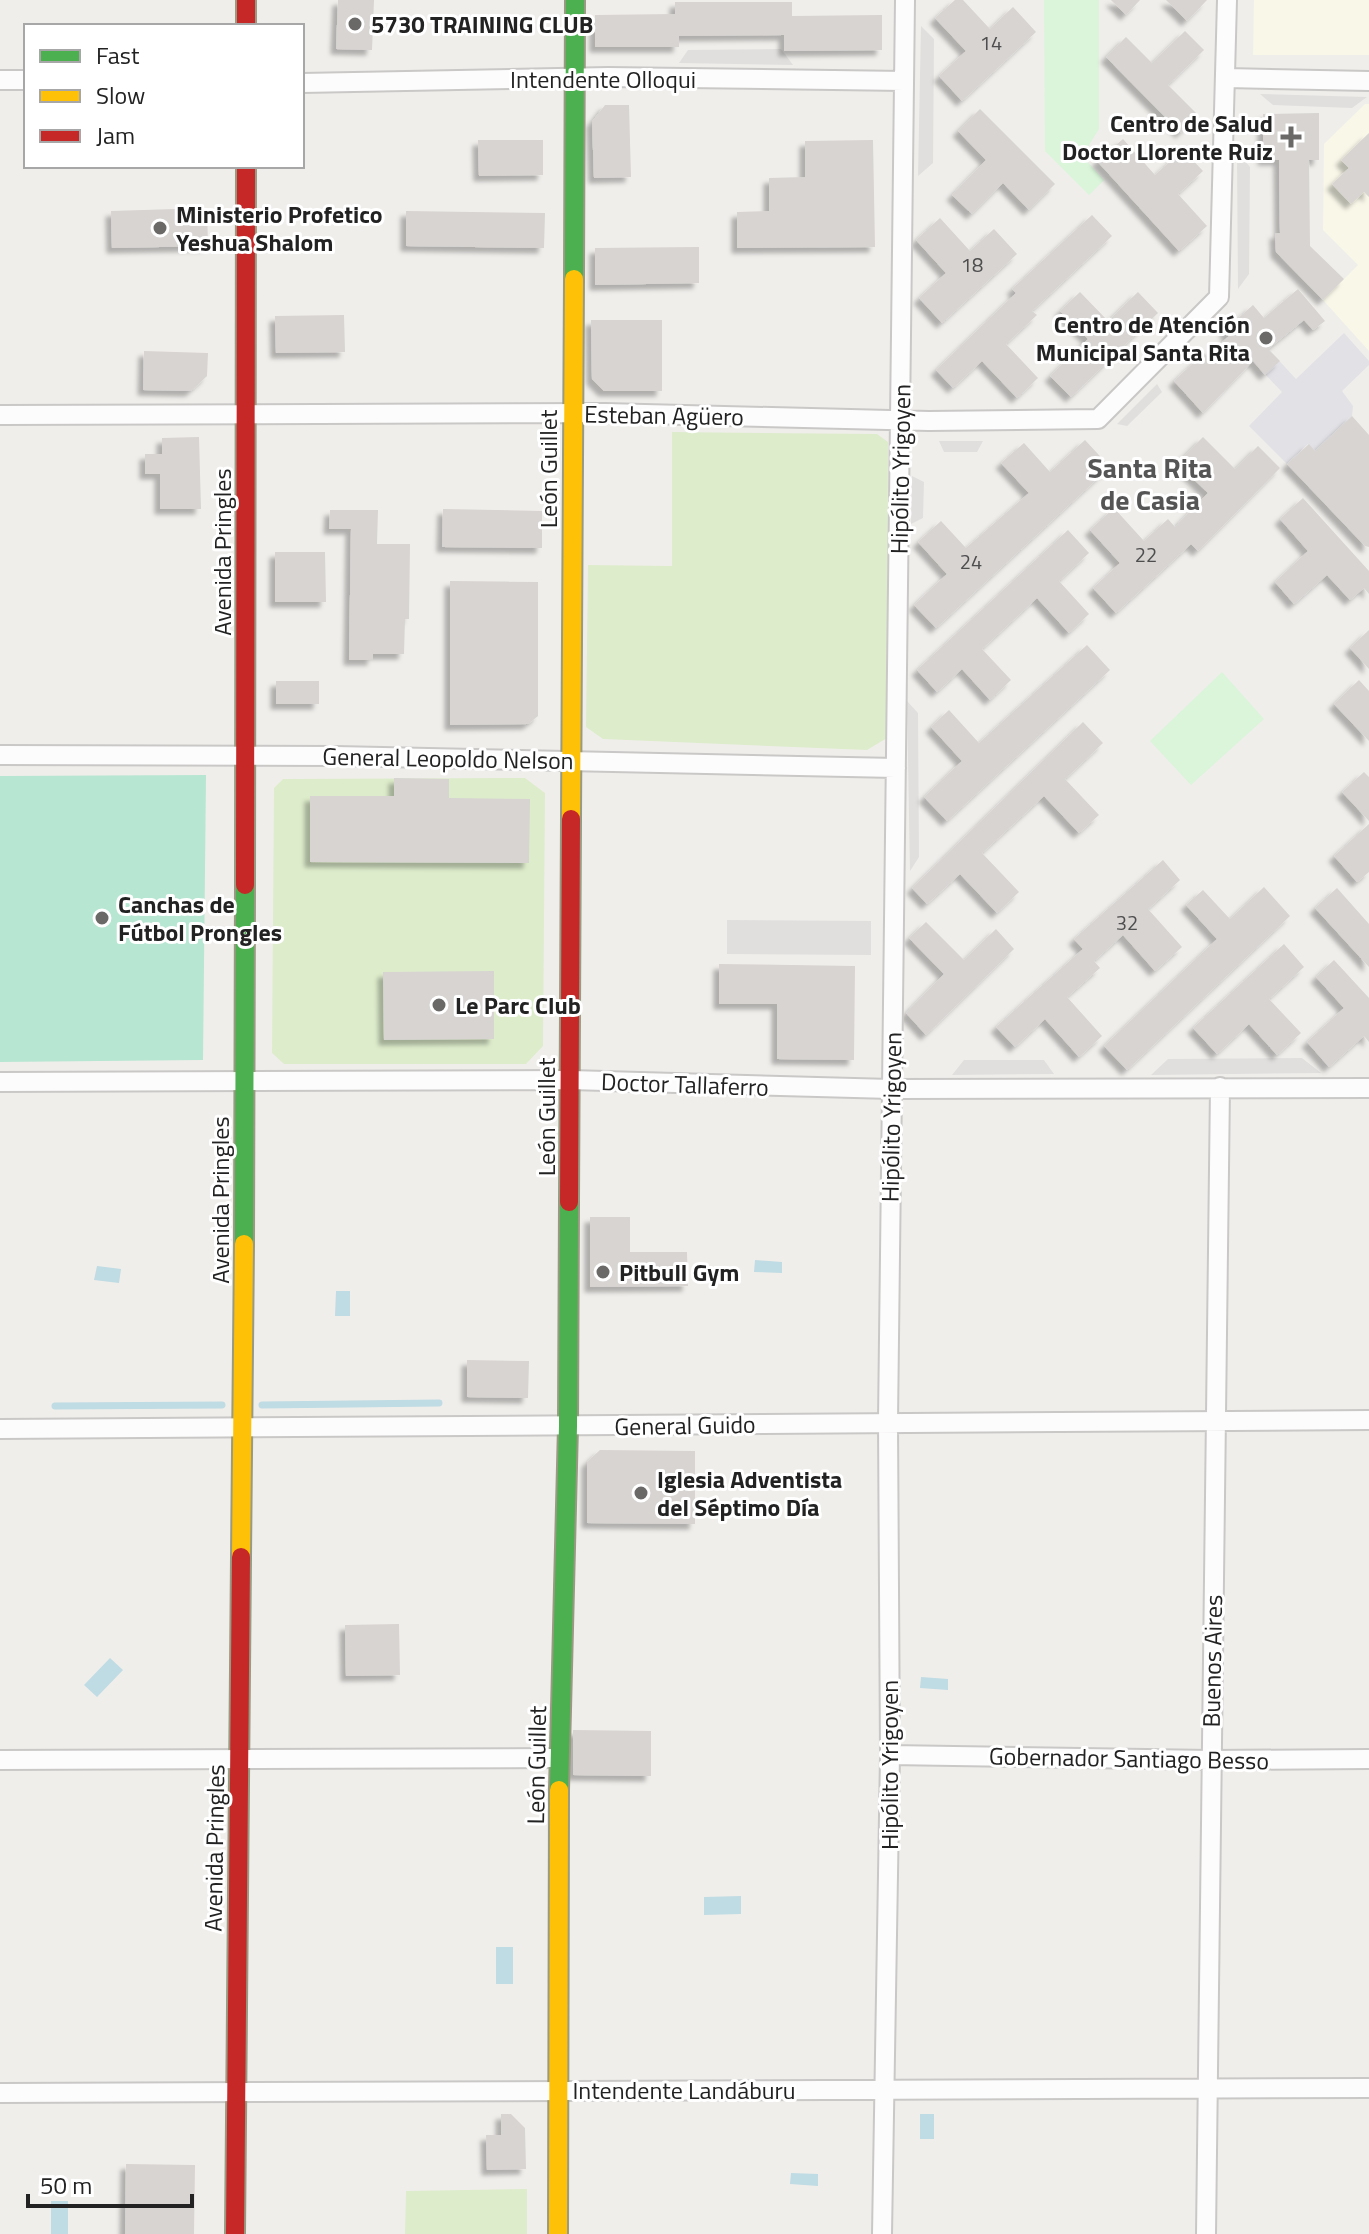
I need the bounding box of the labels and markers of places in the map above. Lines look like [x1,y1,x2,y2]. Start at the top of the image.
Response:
place label: 5730 TRAINING CLUB [371,6,593,42]
marker: 5730 TRAINING CLUB [346,15,364,33]
place label: Centro de Salud Doctor Llorente Ruiz [1062,105,1273,169]
marker: Centro de Salud Doctor Llorente Ruiz [1280,126,1302,148]
place label: Ministerio Profetico Yeshua Shalom [176,196,383,260]
marker: Ministerio Profetico Yeshua Shalom [151,219,169,237]
place label: Centro de Atención Municipal Santa Rita [1036,306,1250,370]
marker: Centro de Atención Municipal Santa Rita [1257,329,1275,347]
place label: Canchas de Fútbol Prongles [118,886,282,950]
marker: Canchas de Fútbol Prongles [93,909,111,927]
place label: Le Parc Club [455,987,581,1023]
marker: Le Parc Club [430,996,448,1014]
place label: Pitbull Gym [619,1254,739,1290]
marker: Pitbull Gym [594,1263,612,1281]
place label: Iglesia Adventista del Séptimo Día [657,1461,842,1525]
marker: Iglesia Adventista del Séptimo Día [632,1484,650,1502]

